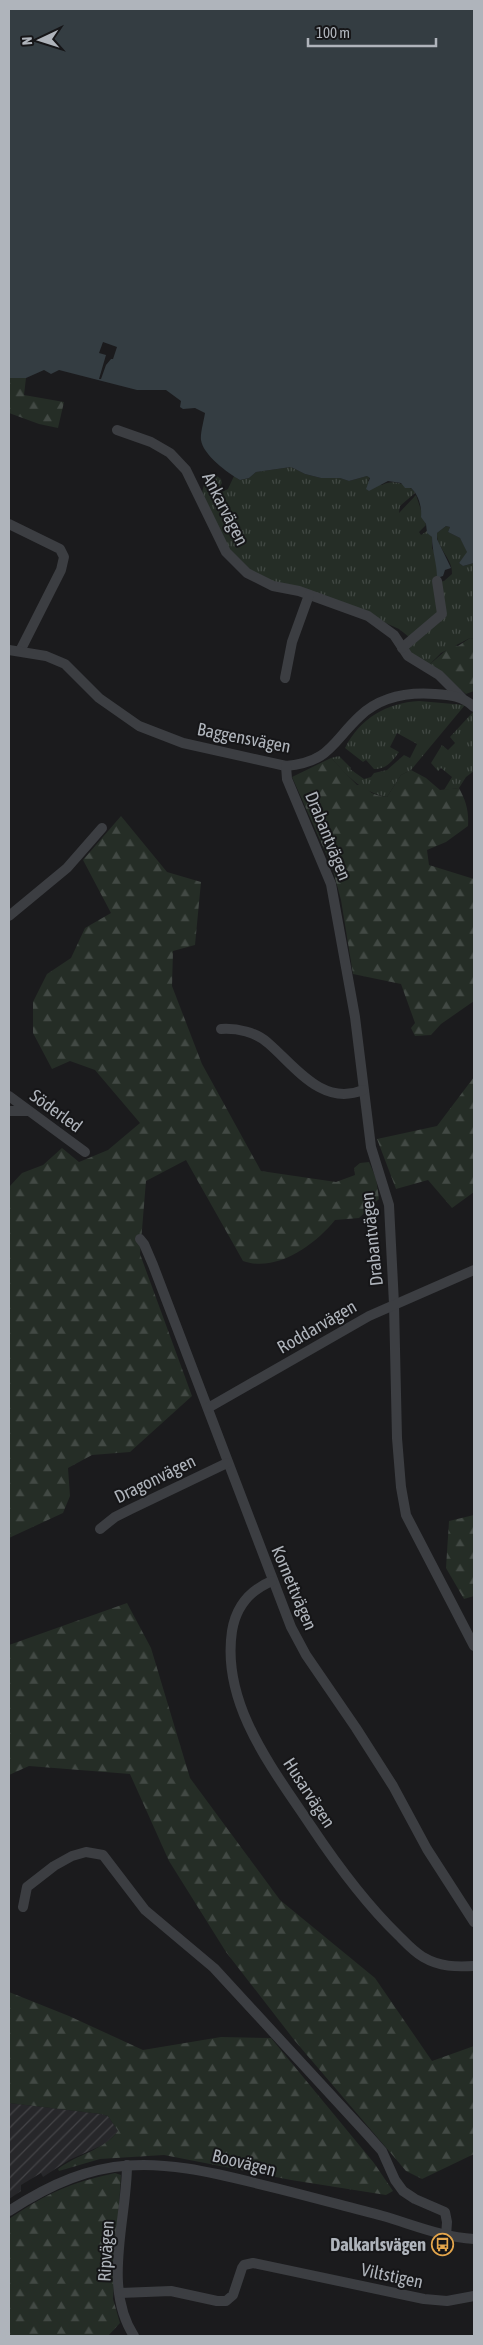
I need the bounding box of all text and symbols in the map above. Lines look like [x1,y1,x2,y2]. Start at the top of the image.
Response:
north arrow [15,15,65,65]
scale bar [308,15,436,47]
text: 100 m [316,24,350,41]
text: N [19,36,35,46]
street label: Ankarvägen [198,469,253,549]
street label: Baggensvägen [196,718,293,757]
street label: Drabantvägen [301,788,356,883]
street label: Söderled [26,1085,86,1137]
street label: Drabantvägen [356,1191,387,1287]
street label: Roddarvägen [273,1295,360,1358]
street label: Dragonvägen [111,1450,199,1507]
street label: Kornettvägen [267,1543,322,1633]
street label: Husarvägen [279,1754,340,1832]
street label: Boovägen [210,2144,278,2181]
street label: Ripvägen [93,2220,118,2282]
bus stop icon: Dalkarlsvägen [430,2233,454,2257]
place label: Dalkarlsvägen [330,2234,426,2255]
street label: Viltstigen [359,2259,425,2292]

